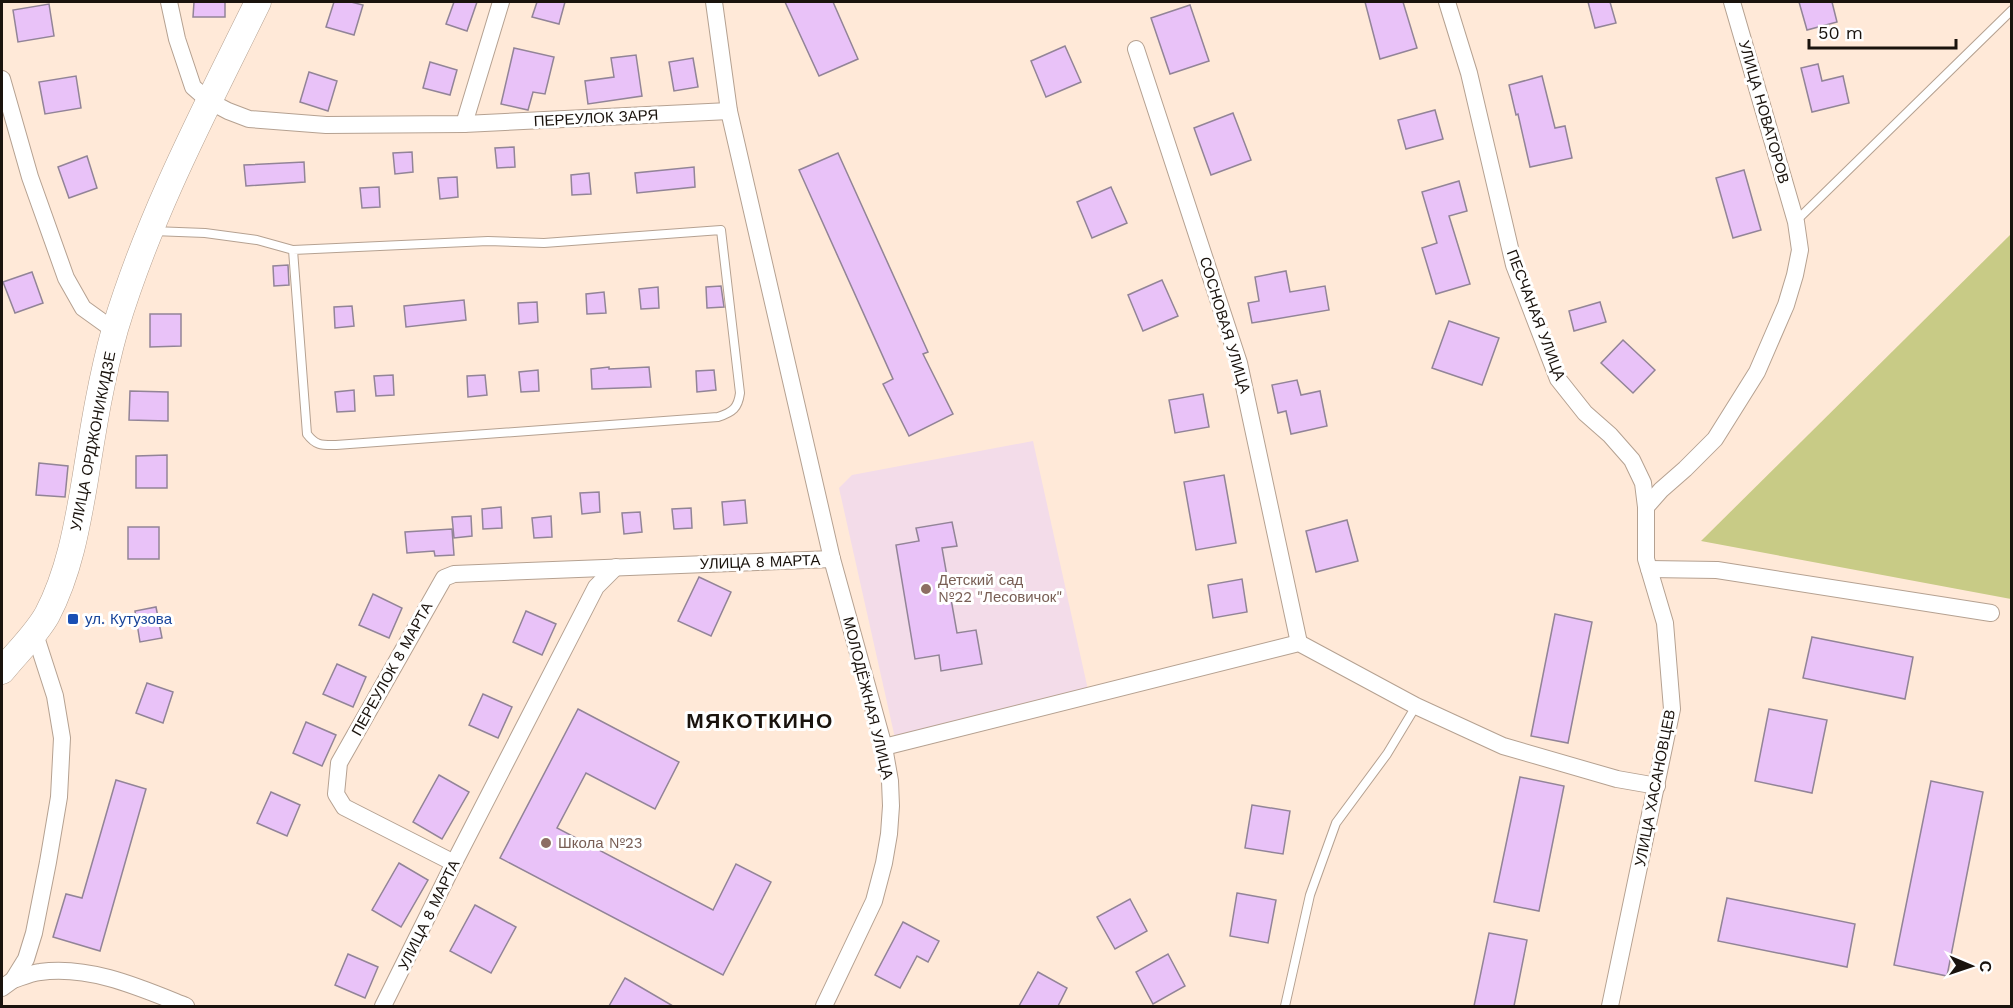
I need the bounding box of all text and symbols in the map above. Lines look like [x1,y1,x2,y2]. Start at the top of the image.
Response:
scale bar [1809,12,1956,50]
text: 50 m [1818,22,1863,43]
street label: УЛИЦА НОВАТОРОВ [1735,38,1793,186]
street label: ПЕРЕУЛОК ЗАРЯ [533,106,659,130]
street label: ПЕСЧАНАЯ УЛИЦА [1503,247,1569,383]
street label: СОСНОВАЯ УЛИЦА [1196,255,1254,395]
street label: УЛИЦА ОРДЖОНИКИДЗЕ [67,350,119,532]
street label: УЛИЦА 8 МАРТА [699,551,821,573]
place label: Детский сад №22 "Лесовичок" [938,571,1062,606]
marker: Детский сад №22 "Лесовичок" [919,582,933,596]
street label: ПЕРЕУЛОК 8 МАРТА [348,599,436,739]
place label: ул. Кутузова [85,610,173,628]
marker: ул. Кутузова [66,612,80,626]
street label: МОЛОДЁЖНАЯ УЛИЦА [839,615,897,781]
district label: МЯКОТКИНО [686,708,834,733]
street label: УЛИЦА ХАСАНОВЦЕВ [1631,708,1679,868]
place label: Школа №23 [558,834,643,852]
marker: Школа №23 [539,836,553,850]
street label: УЛИЦА 8 МАРТА [394,857,464,973]
north arrow [1941,936,2001,996]
text: С [1976,960,1995,973]

